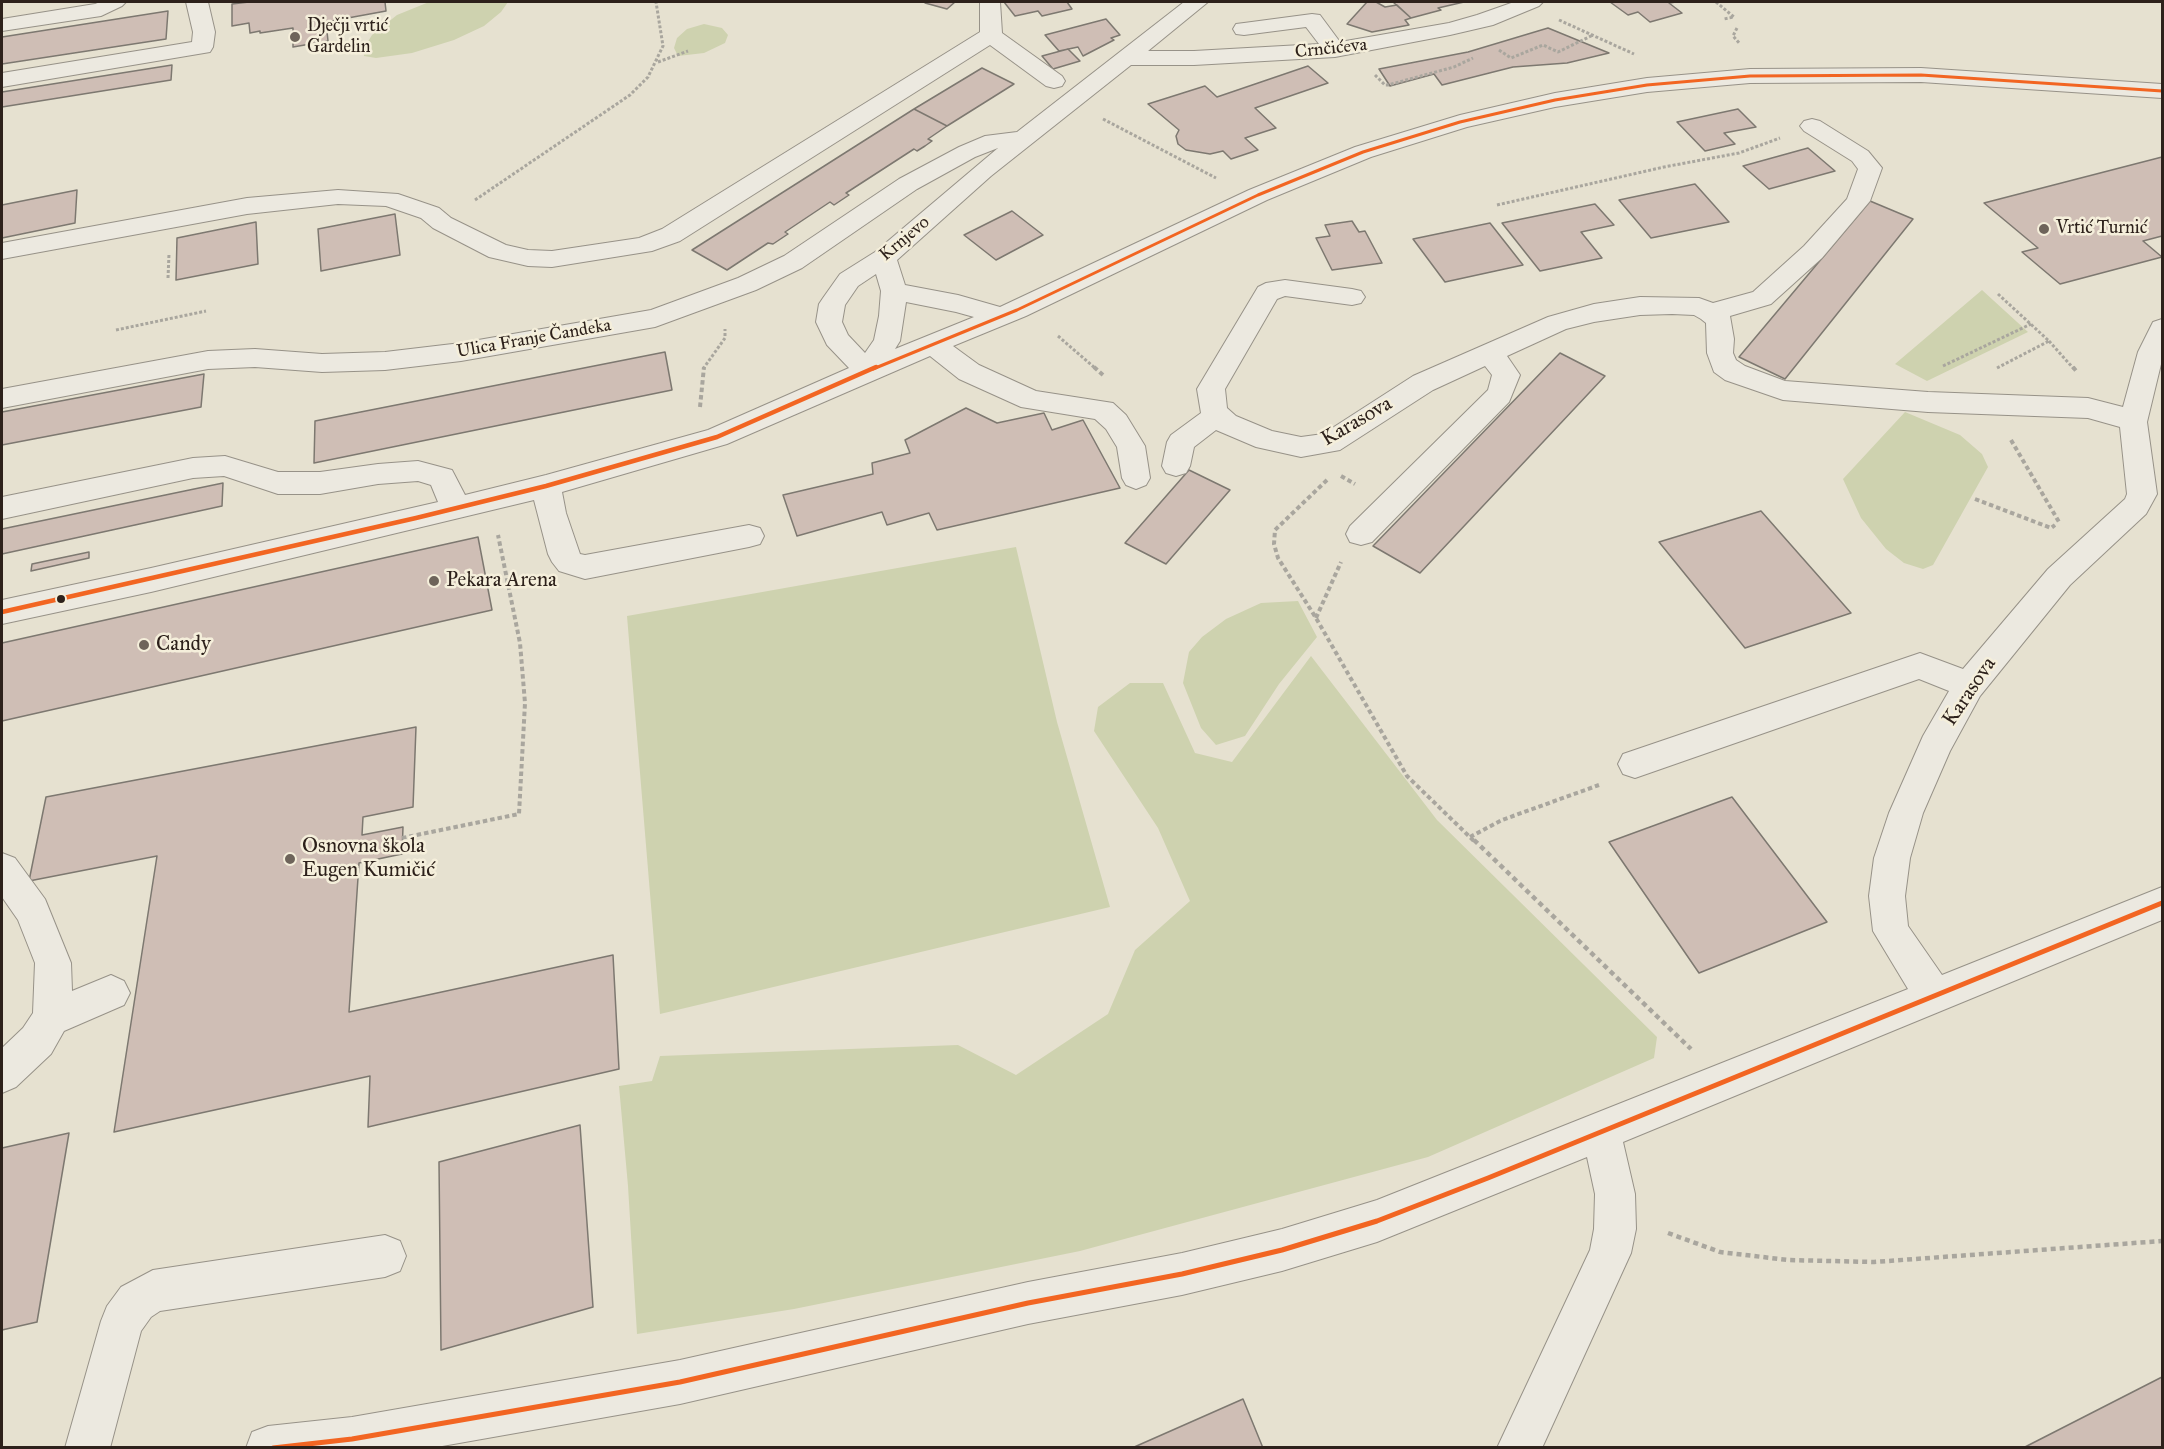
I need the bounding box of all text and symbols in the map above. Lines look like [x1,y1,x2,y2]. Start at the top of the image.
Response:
place label: Dječji vrtić Gardelin [307,16,388,58]
marker: Dječji vrtić Gardelin [288,30,302,44]
street label: Crnčićeva [1294,34,1368,64]
street label: Krnjevo [876,212,934,266]
place label: Vrtić Turnić [2056,218,2147,240]
marker: Vrtić Turnić [2037,222,2051,236]
street label: Ulica Franje Čandeka [455,315,613,363]
street label: Karasova [1317,392,1397,452]
place label: Pekara Arena [446,568,557,594]
marker: Pekara Arena [427,574,441,588]
unlabelled marker [55,593,67,605]
place label: Candy [156,632,211,658]
marker: Candy [137,638,151,652]
street label: Karasova [1938,653,2002,731]
place label: Osnovna škola Eugen Kumičić [302,834,435,884]
marker: Osnovna škola Eugen Kumičić [283,852,297,866]

